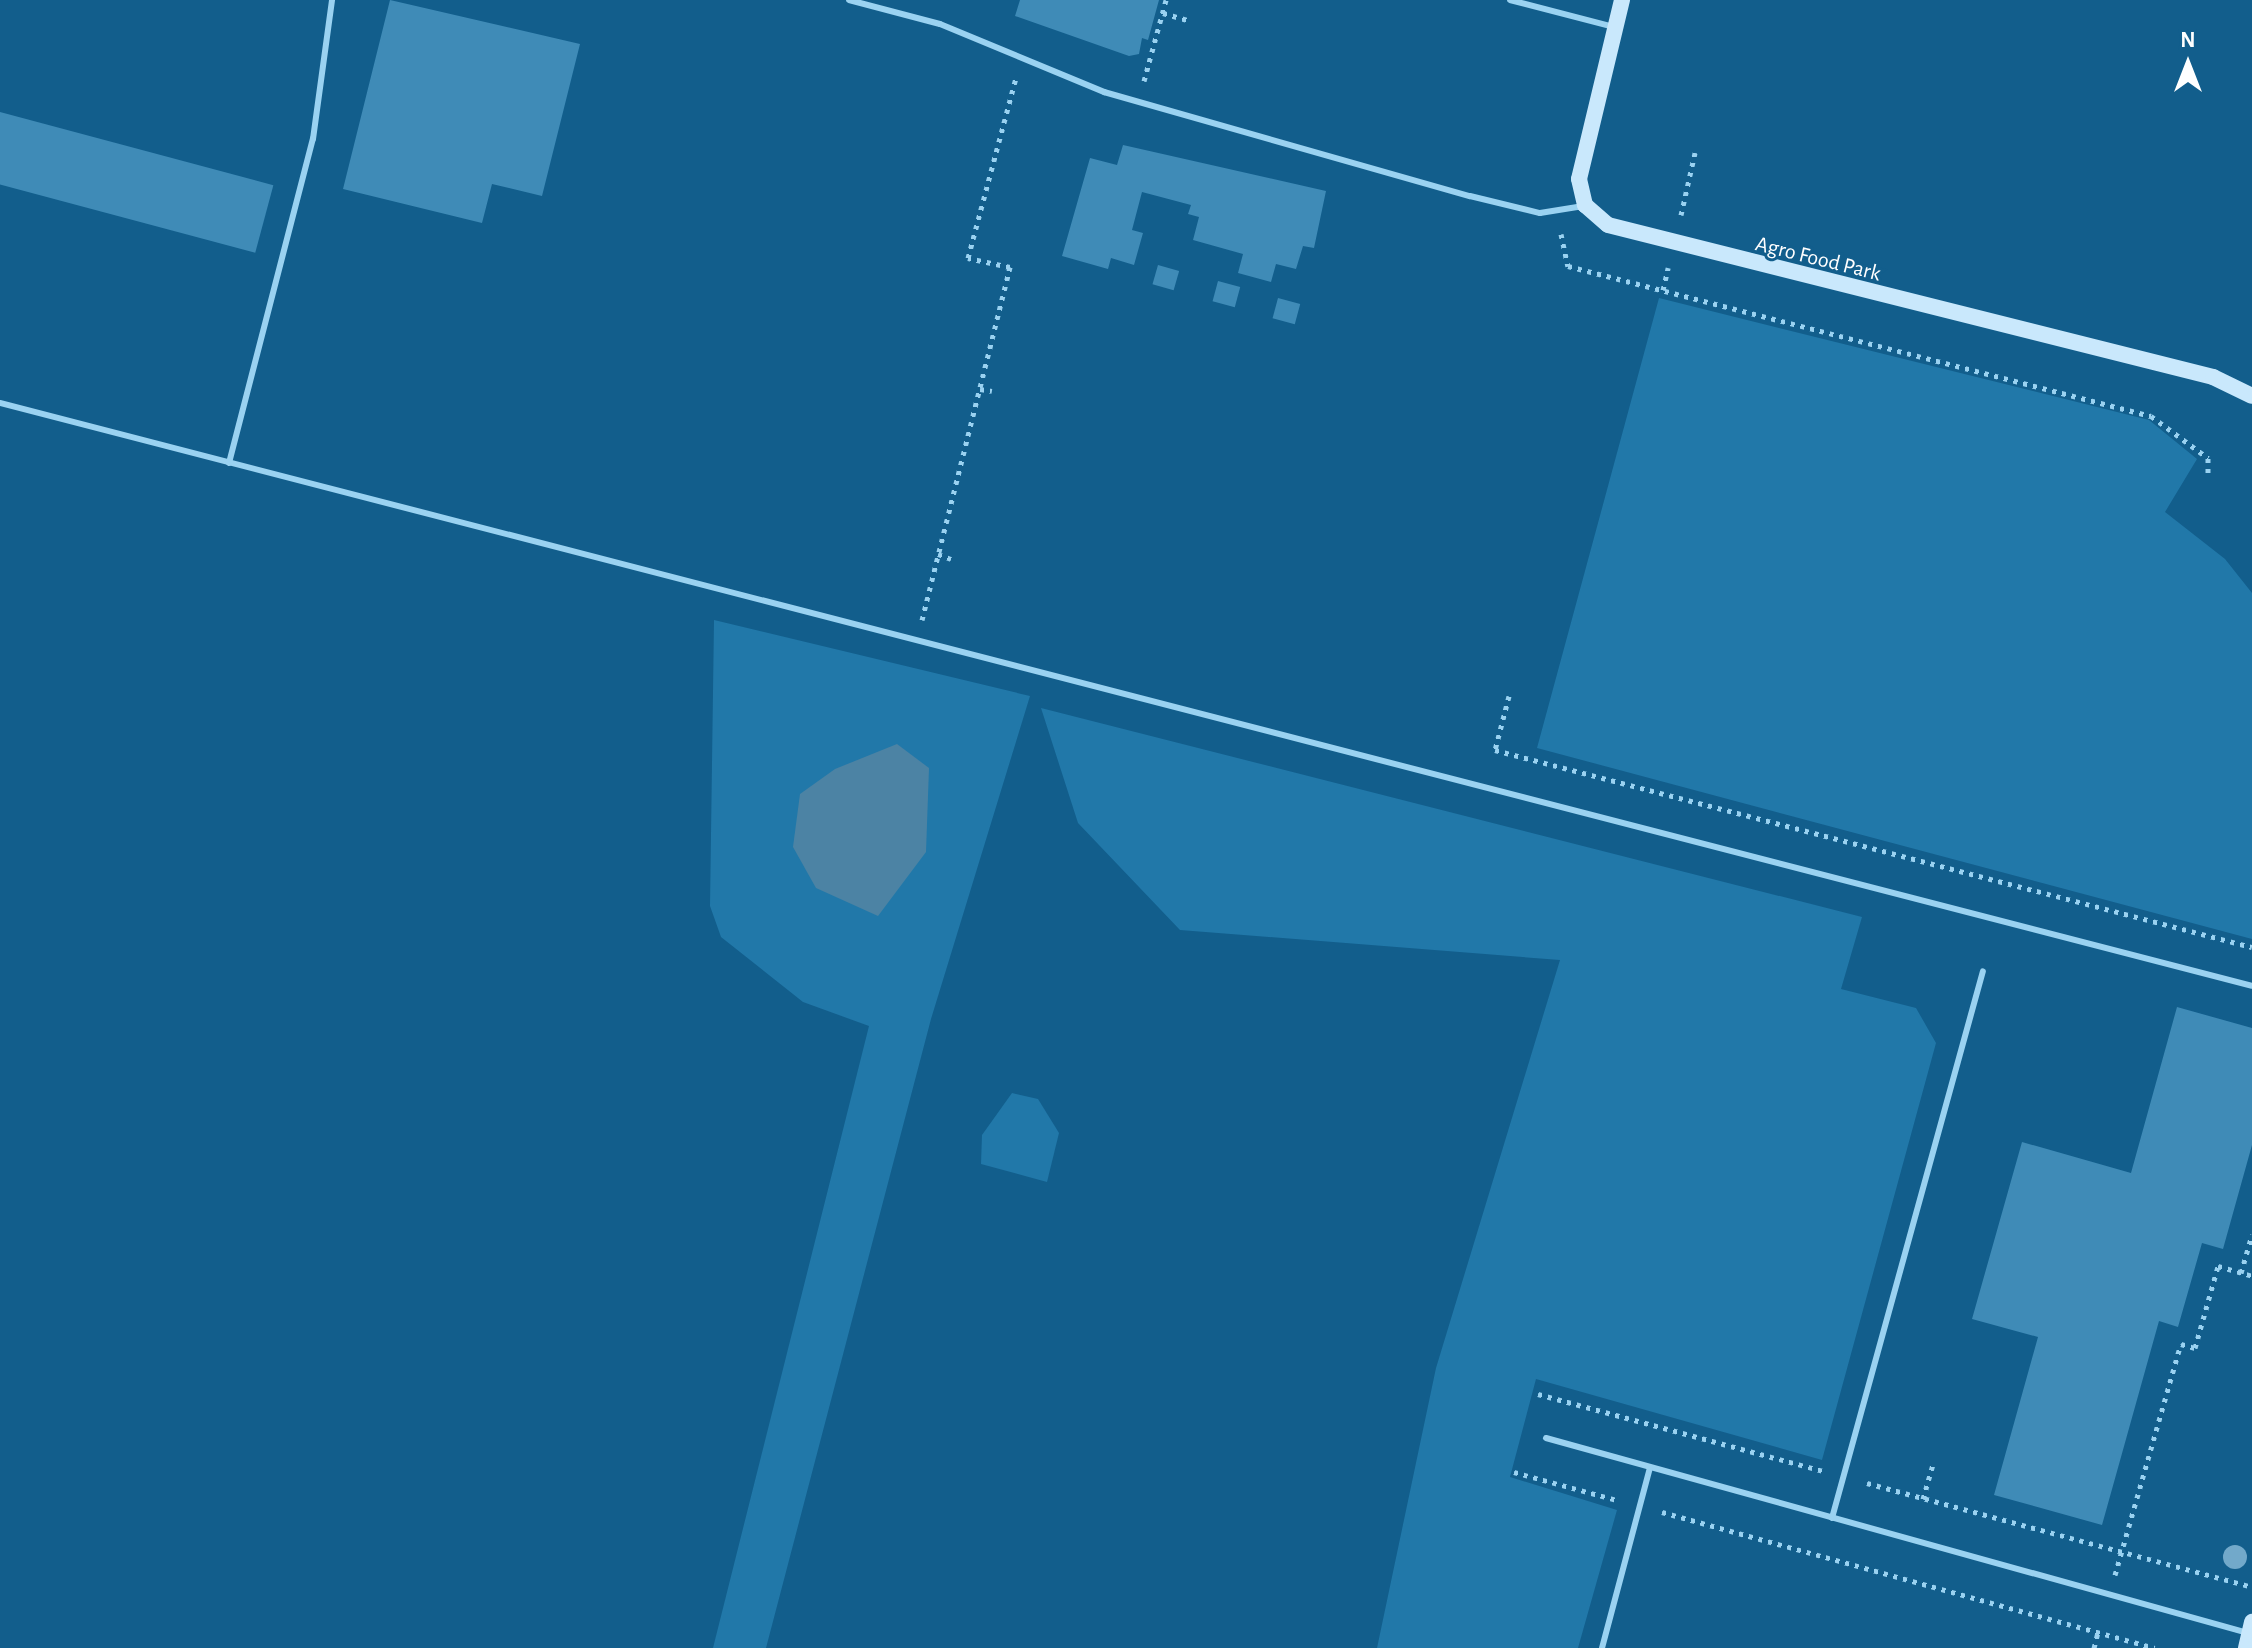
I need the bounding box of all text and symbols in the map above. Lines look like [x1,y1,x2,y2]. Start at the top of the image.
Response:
north arrow [2148,24,2228,104]
text: N [2180,29,2196,51]
street label: Agro Food Park [1753,231,1883,287]

